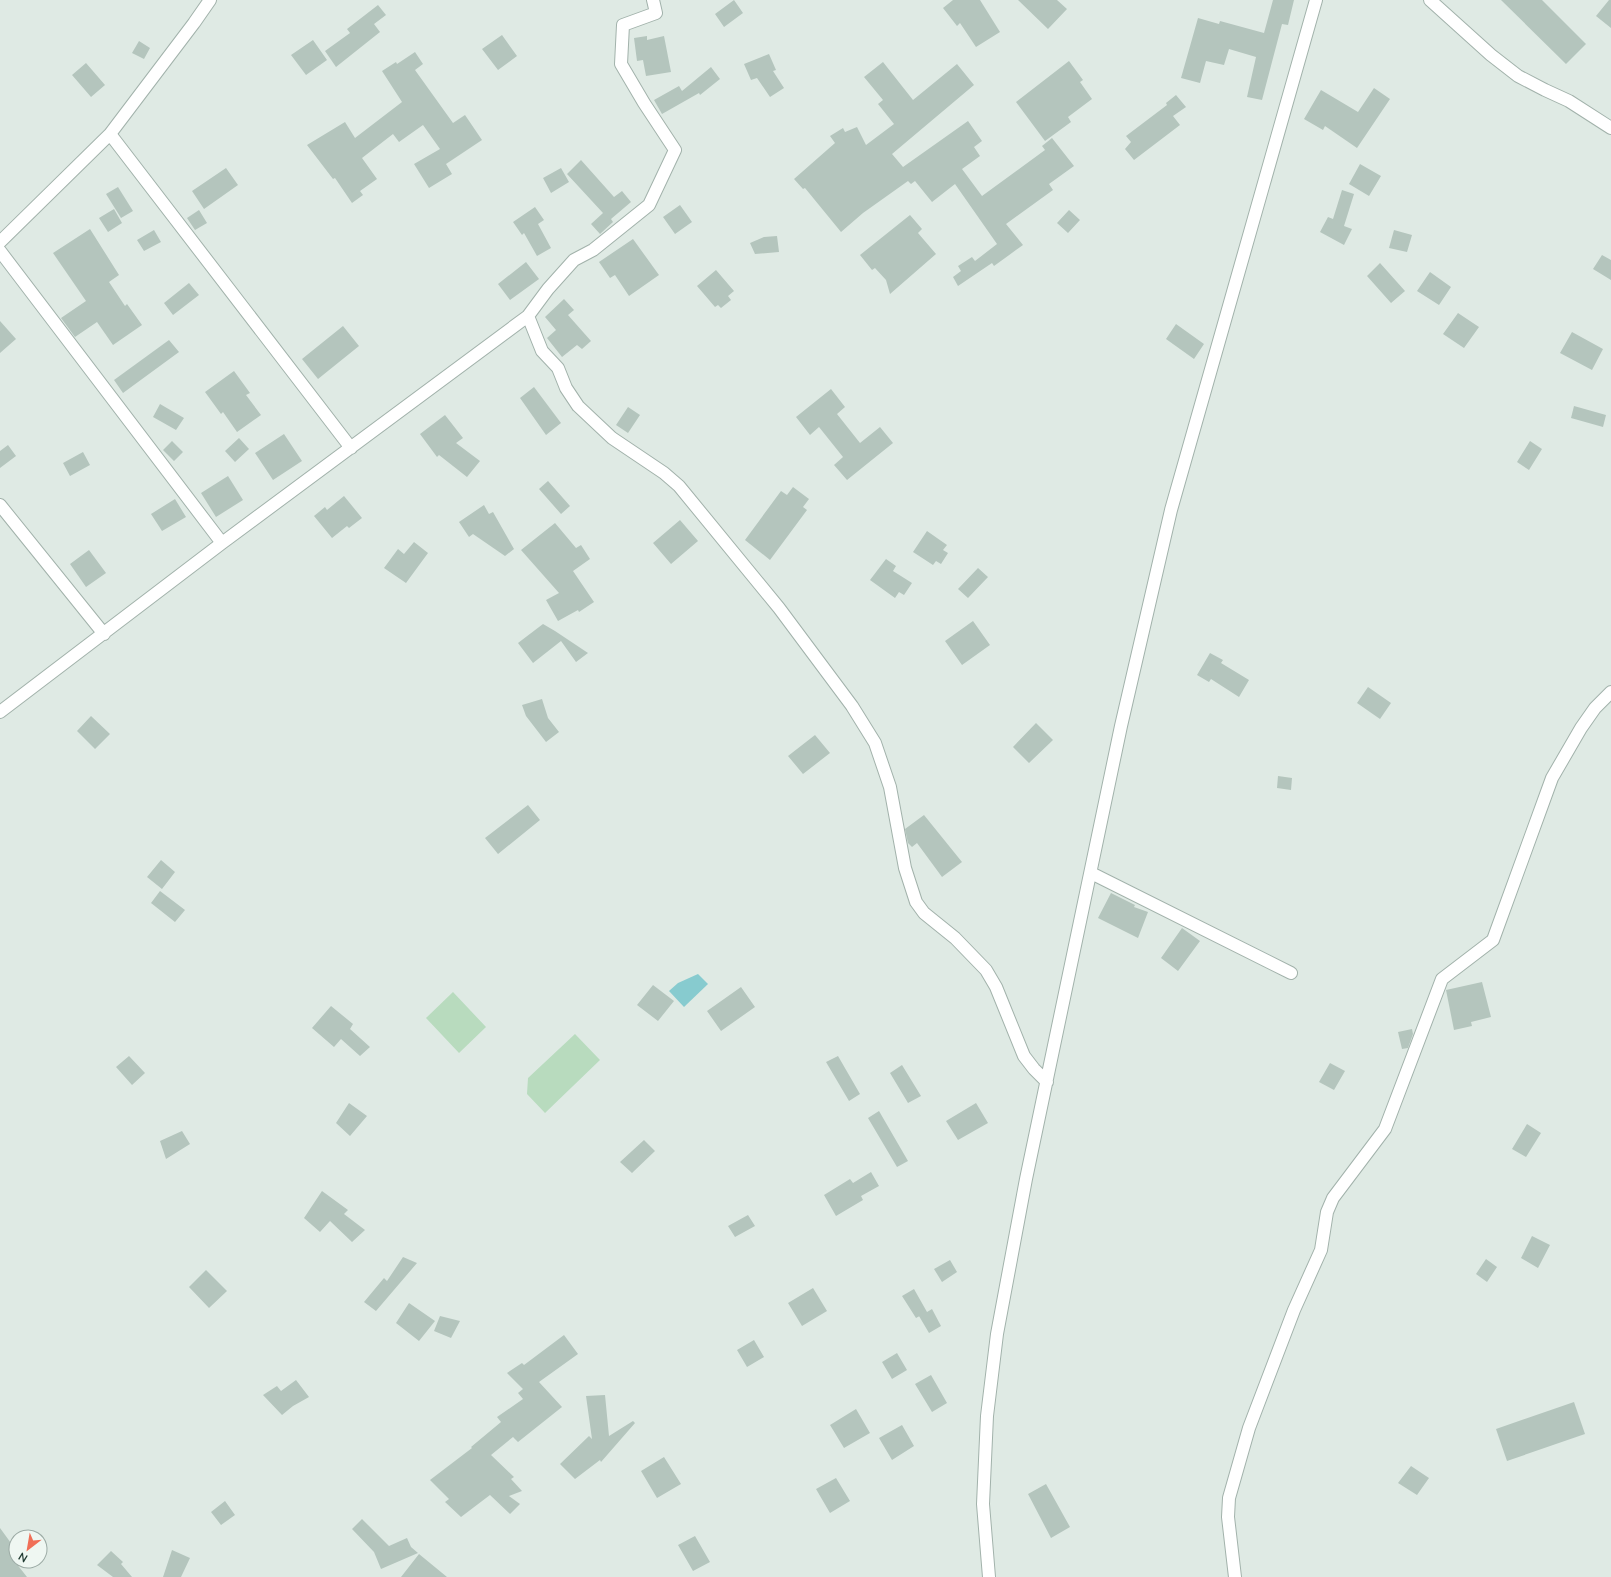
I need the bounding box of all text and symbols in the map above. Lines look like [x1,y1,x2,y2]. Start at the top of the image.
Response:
north arrow [8,1529,48,1569]
text: N [16,1549,30,1566]

